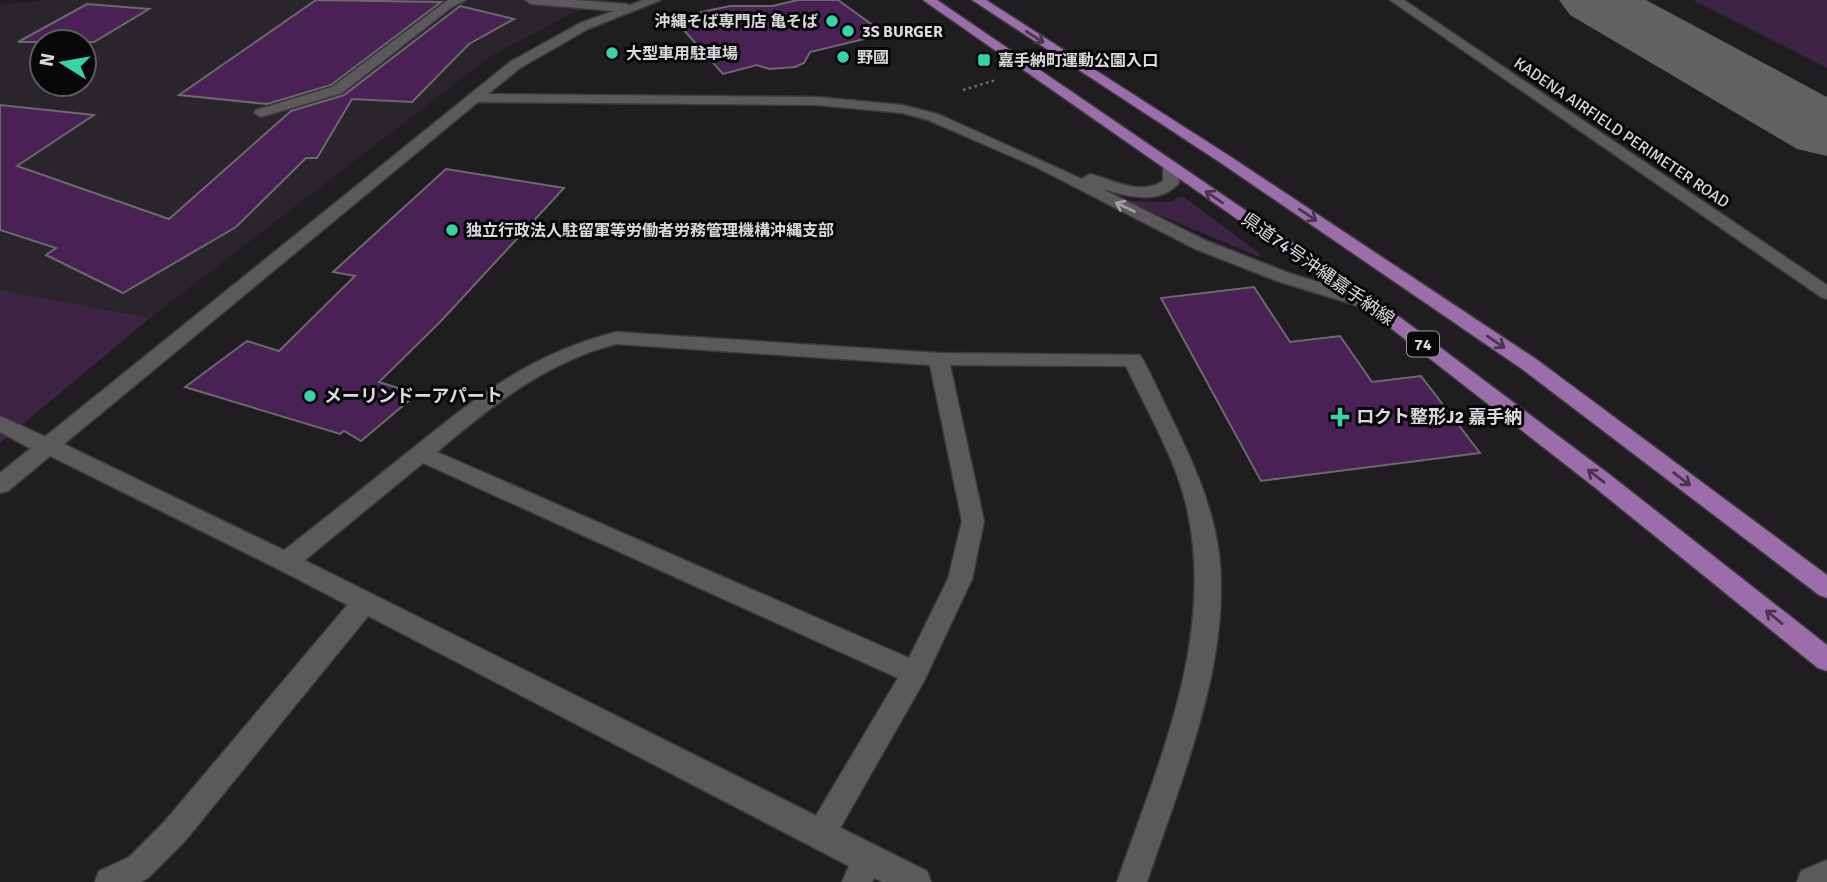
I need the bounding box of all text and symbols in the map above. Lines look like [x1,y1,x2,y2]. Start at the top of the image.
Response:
place label: 沖縄そば専門店 亀そば [654,12,818,32]
marker: 沖縄そば専門店 亀そば [824,13,840,29]
place label: 3S BURGER [862,22,943,42]
marker: 3S BURGER [840,23,856,39]
north arrow [28,28,98,98]
one-way arrow [1025,30,1044,45]
place label: 大型車用駐車場 [626,44,738,64]
marker: 大型車用駐車場 [604,45,620,61]
place label: 野國 [857,48,889,68]
marker: 野國 [835,49,851,65]
text: N [34,51,60,69]
place label: 嘉手納町運動公園入口 [998,51,1158,71]
marker: 嘉手納町運動公園入口 [976,52,992,68]
street label: KADENA AIRFIELD PERIMETER ROAD [1510,53,1733,213]
one-way arrow [1205,190,1225,204]
one-way arrow [1115,200,1136,214]
street label: 県道74号沖縄嘉手納線 [1237,208,1399,330]
one-way arrow [1297,208,1317,222]
place label: 独立行政法人駐留軍等労働者労務管理機構沖縄支部 [466,221,834,241]
marker: 独立行政法人駐留軍等労働者労務管理機構沖縄支部 [444,222,460,238]
road number: 74 [1407,332,1439,356]
one-way arrow [1486,335,1506,349]
place label: メーリンドーアパート [324,385,503,407]
marker: メーリンドーアパート [302,388,318,404]
place label: ロクト整形J2 嘉手納 [1356,406,1522,428]
marker: ロクト整形J2 嘉手納 [1330,407,1350,427]
one-way arrow [1587,468,1605,483]
one-way arrow [1672,472,1690,487]
one-way arrow [1765,610,1783,625]

